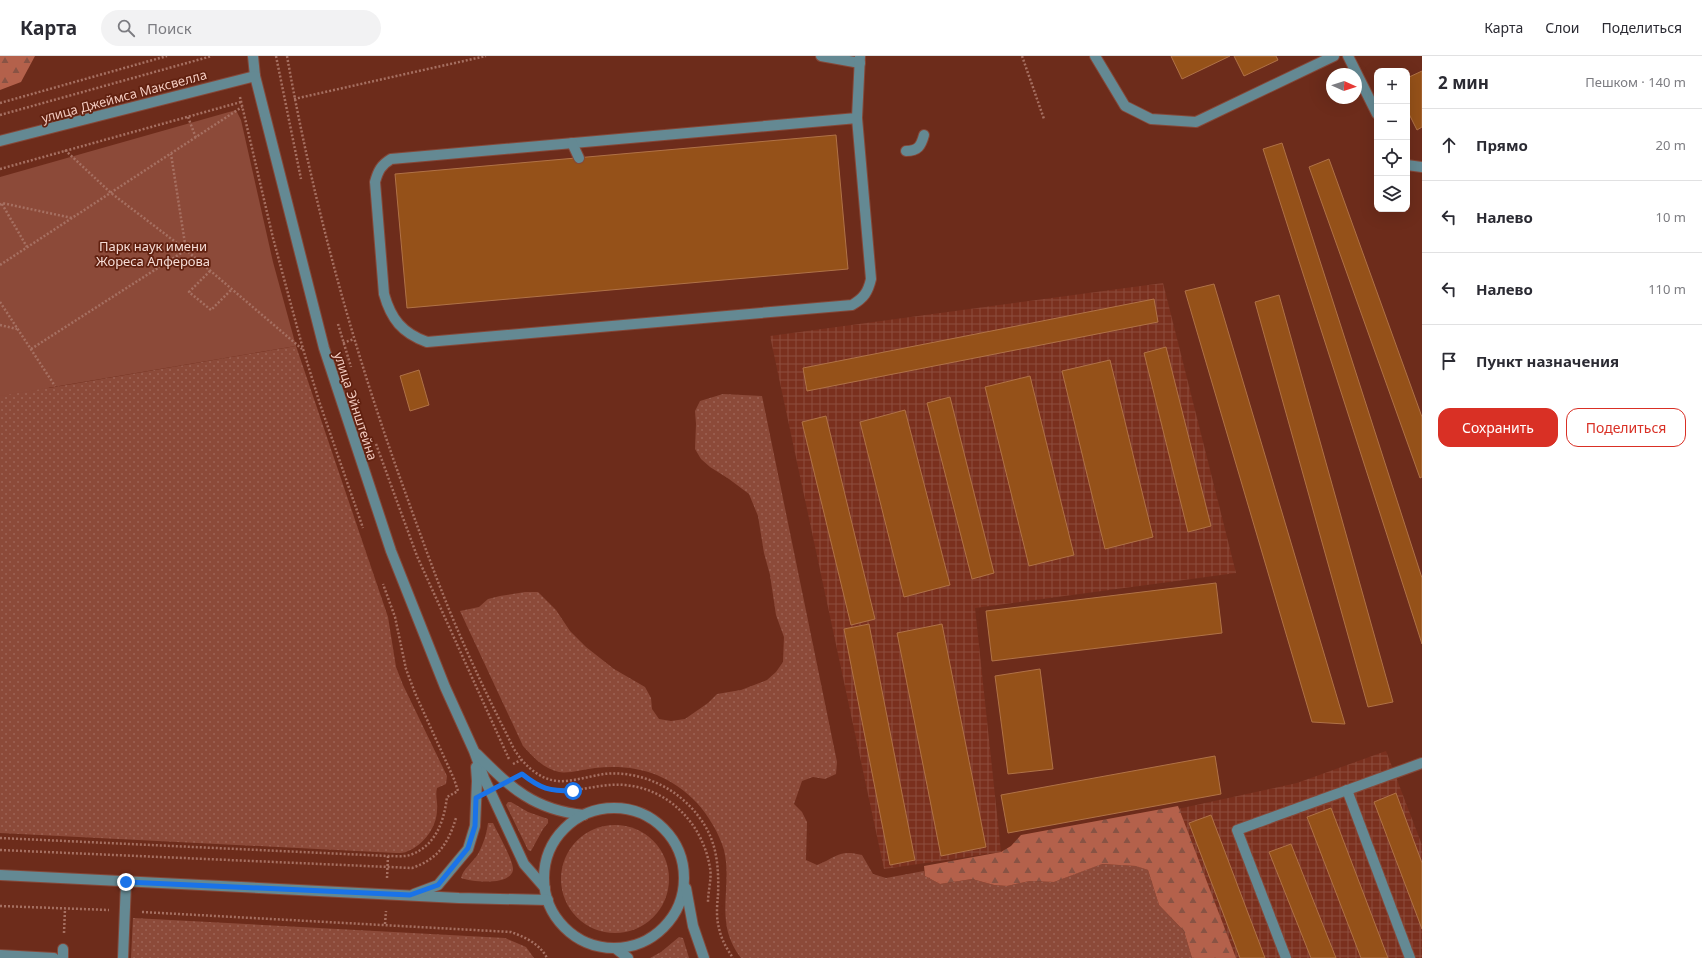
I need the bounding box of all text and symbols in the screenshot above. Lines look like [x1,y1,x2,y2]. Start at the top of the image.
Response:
search box [101,10,381,46]
text: Карта [20,15,77,41]
icon: search [115,17,137,39]
text: Поиск [147,18,192,38]
text: Карта [1484,18,1523,37]
text: Слои [1545,18,1579,37]
text: Поделиться [1601,18,1682,37]
street label: улица Джеймса Максвелла [39,65,209,127]
north arrow [1326,68,1362,104]
map controls [1374,68,1410,212]
button: + [1374,68,1410,104]
text: 2 мин [1438,71,1489,94]
text: Пешком · 140 m [1585,73,1686,91]
button: − [1374,104,1410,140]
icon: ahead [1438,134,1460,156]
text: Прямо [1476,135,1528,155]
text: 20 m [1656,136,1686,154]
button: locate [1374,140,1410,176]
button: layers [1374,176,1410,212]
icon: left [1438,206,1460,228]
text: Налево [1476,207,1533,227]
text: 10 m [1656,208,1686,226]
park label: Парк наук имени Жореса Алферова [96,237,210,270]
icon: left [1438,278,1460,300]
text: Налево [1476,279,1533,299]
text: 110 m [1648,280,1686,298]
street label: улица Эйнштейна [330,350,382,462]
icon: arrive [1438,350,1460,372]
text: Пункт назначения [1476,351,1619,371]
button: Сохранить [1438,408,1558,447]
button: Поделиться [1566,408,1686,447]
route start [564,782,582,800]
route end [117,873,135,891]

